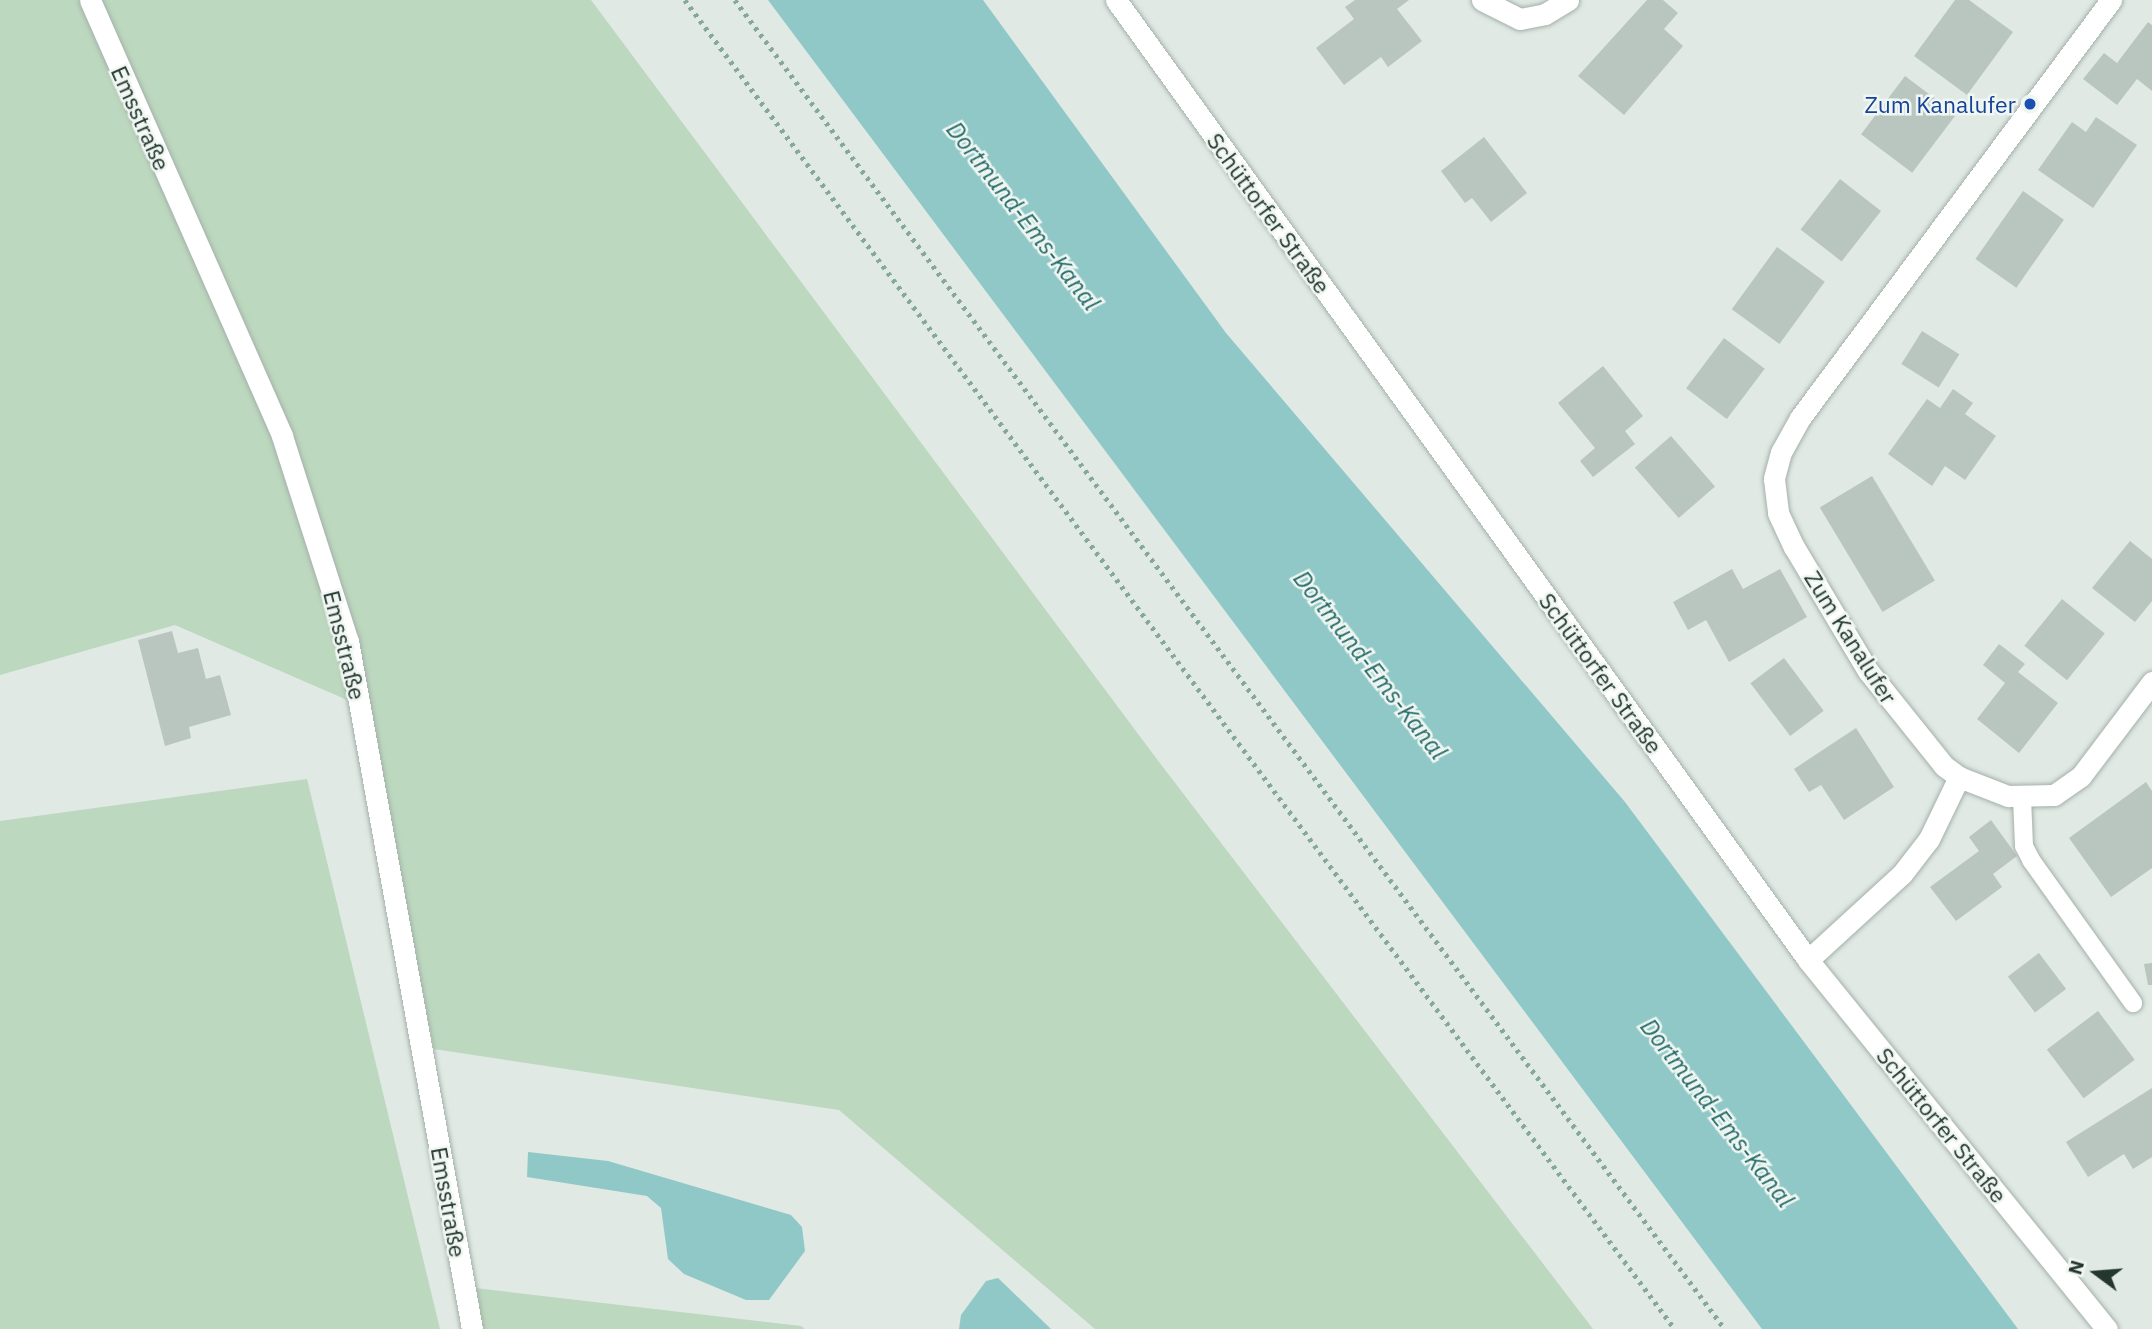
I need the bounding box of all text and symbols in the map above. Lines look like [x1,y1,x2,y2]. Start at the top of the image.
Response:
street label: Emsstraße [106,61,176,175]
place label: Zum Kanalufer [1865,90,2016,118]
marker: Zum Kanalufer [2022,96,2038,112]
water label: Dortmund-Ems-Kanal [940,116,1106,316]
street label: Schüttorfer Straße [1202,127,1336,299]
water label: Dortmund-Ems-Kanal [1287,565,1453,765]
street label: Zum Kanalufer [1799,565,1903,709]
street label: Emsstraße [318,587,372,703]
street label: Schüttorfer Straße [1534,587,1668,759]
water label: Dortmund-Ems-Kanal [1634,1013,1800,1213]
street label: Schüttorfer Straße [1871,1042,2013,1208]
street label: Emsstraße [426,1145,472,1259]
north arrow [2061,1238,2131,1308]
text: N [2062,1257,2089,1277]

